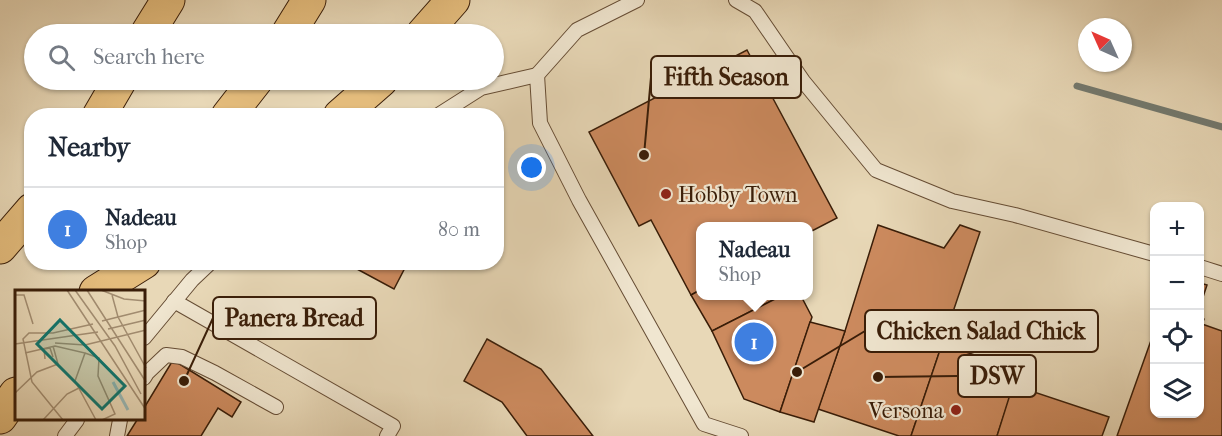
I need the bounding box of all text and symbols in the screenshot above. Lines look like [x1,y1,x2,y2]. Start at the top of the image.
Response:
north arrow [1078,18,1132,72]
search box [24,24,504,90]
icon: search [45,41,78,74]
text: Search here [93,44,205,70]
callout: Fifth Season [651,56,801,98]
text: Fifth Season [662,63,790,91]
text: Nearby [48,132,130,163]
your location [517,153,546,182]
place label: Hobby Town [678,182,798,208]
marker: Hobby Town [659,187,673,201]
map controls [1150,202,1204,418]
button: + [1150,202,1204,256]
text: Nadeau [105,205,177,231]
text: 1 [64,218,71,241]
text: 80 m [438,218,480,241]
popup [696,222,813,300]
text: Shop [105,231,147,254]
text: Nadeau [719,237,790,263]
button: − [1150,256,1204,310]
text: Shop [719,263,761,286]
inset map [15,290,146,421]
callout: Panera Bread [213,297,376,339]
text: Panera Bread [224,304,365,332]
callout: Chicken Salad Chick [865,310,1098,352]
button: locate [1150,310,1204,364]
text: Chicken Salad Chick [877,317,1086,345]
pin: 1 [734,320,774,364]
callout: DSW [958,355,1036,397]
text: DSW [970,362,1026,390]
button: layers [1150,364,1204,418]
place label: Versona [868,398,945,424]
marker: Versona [949,403,963,417]

